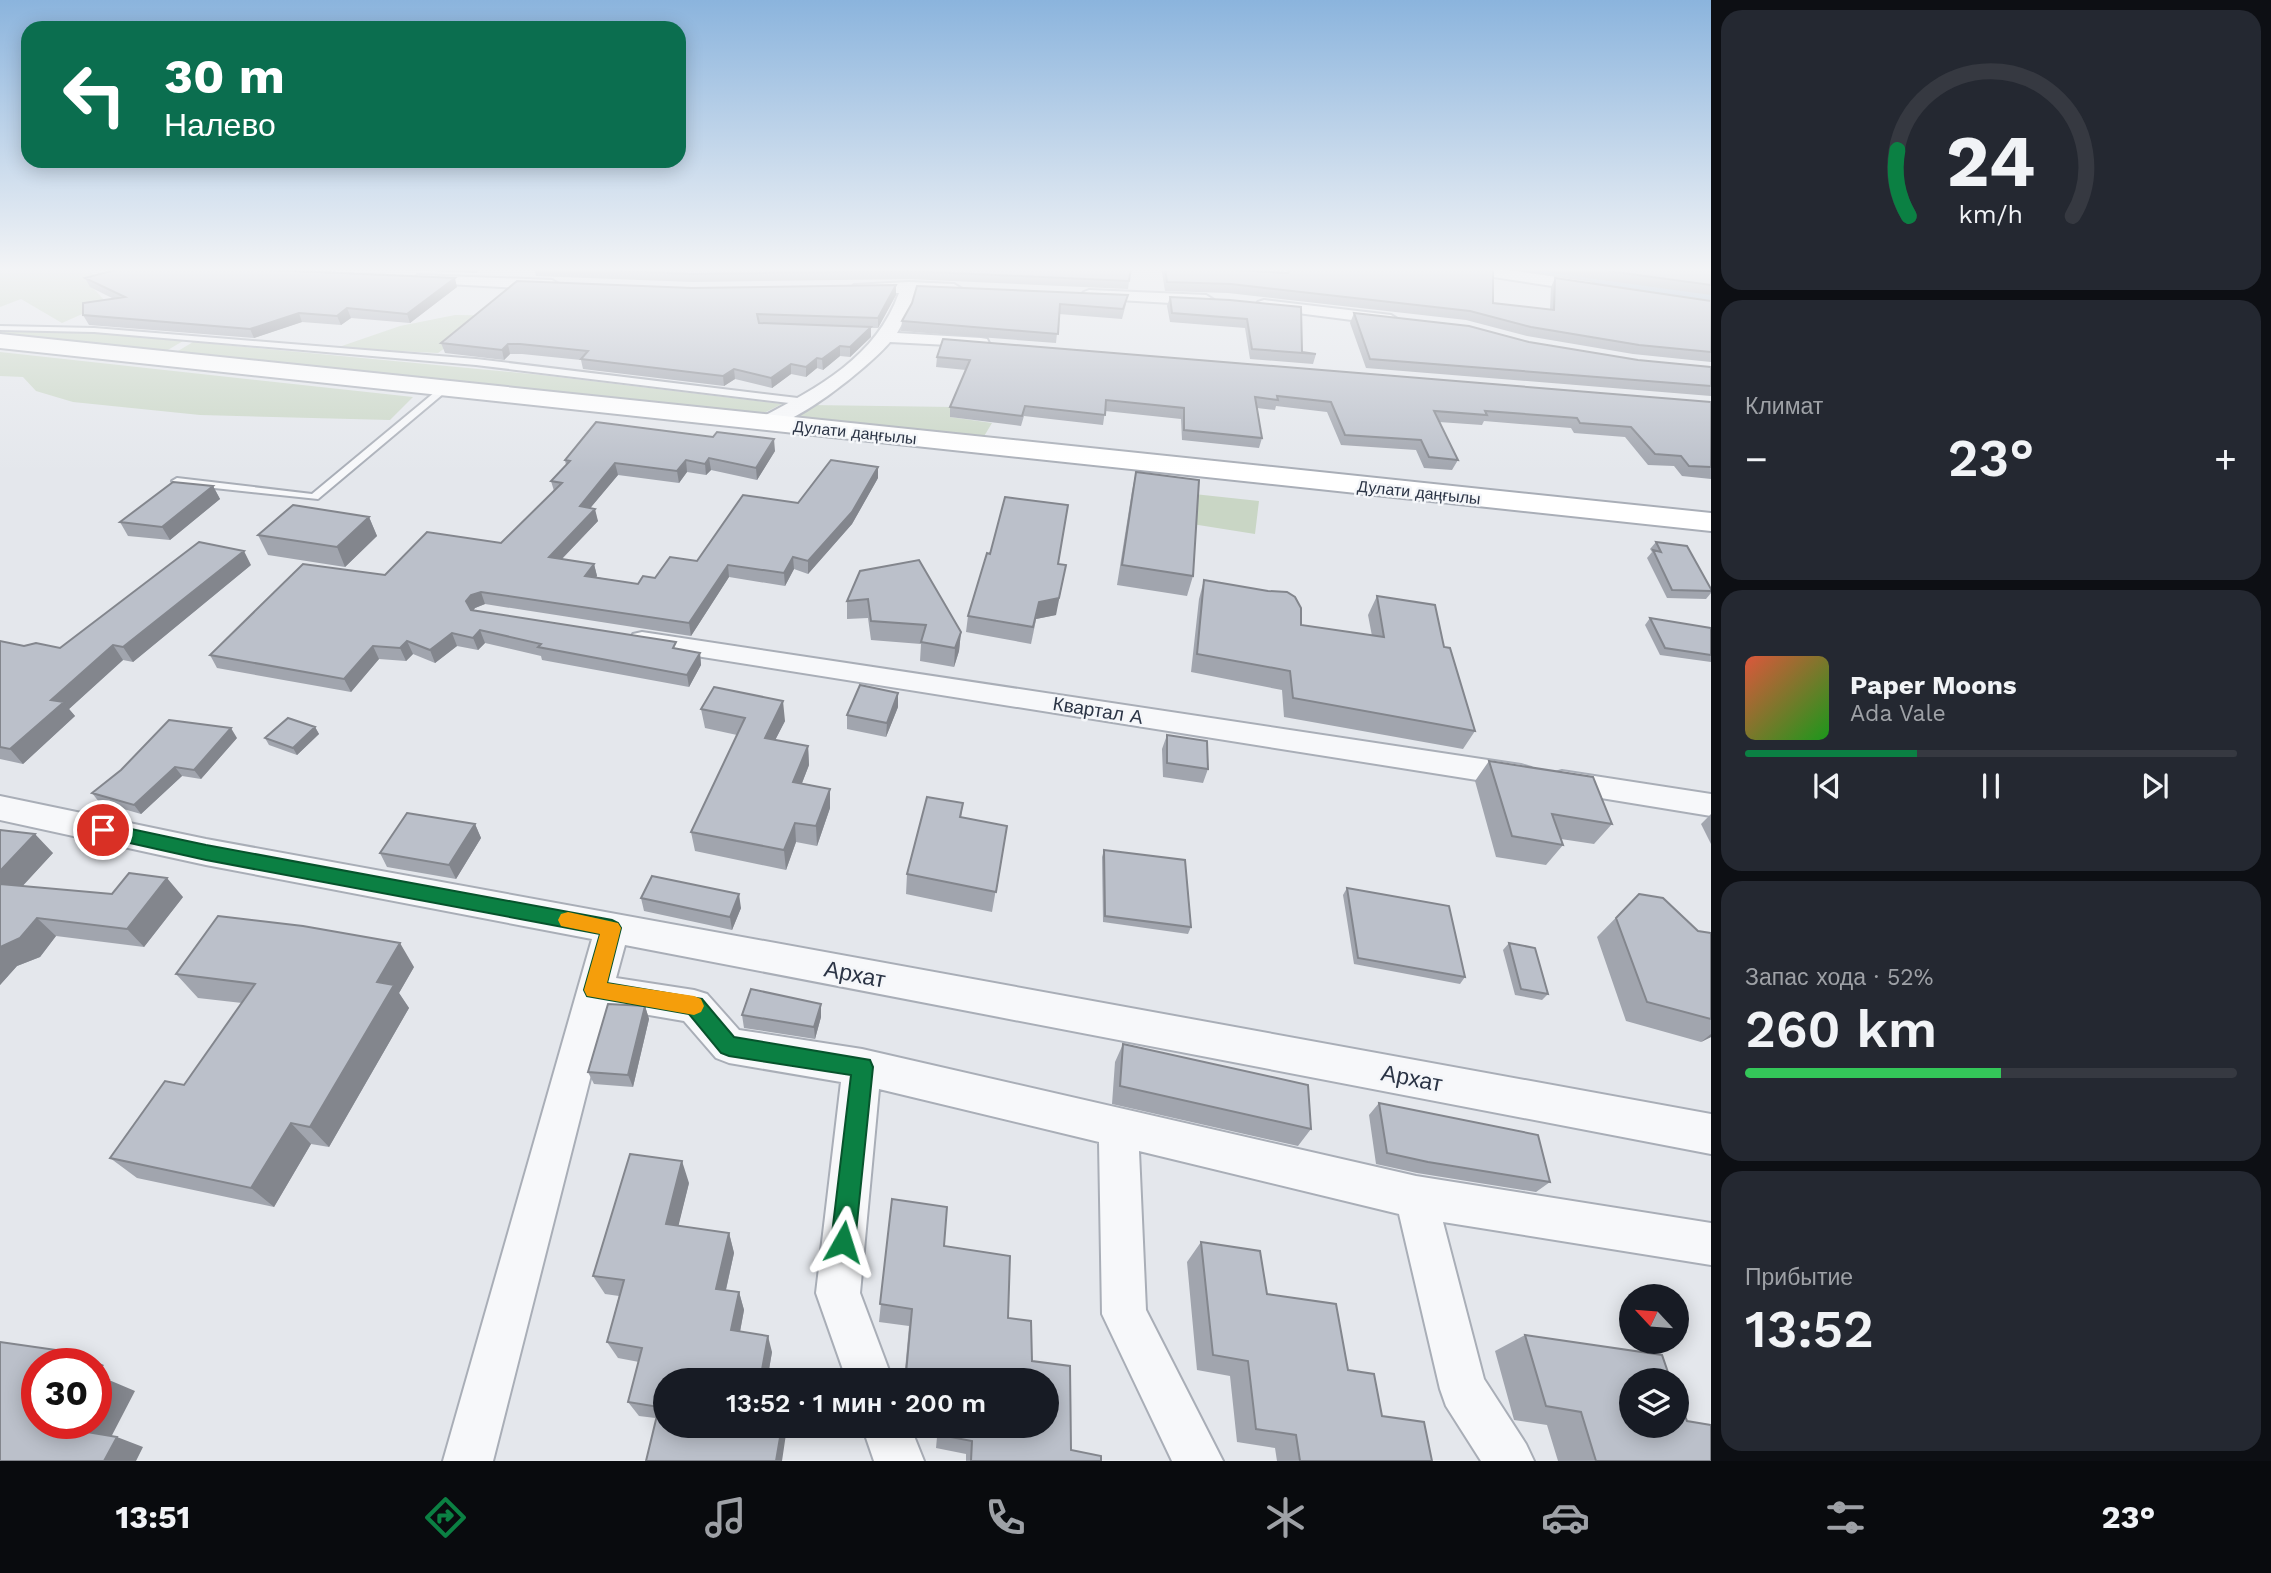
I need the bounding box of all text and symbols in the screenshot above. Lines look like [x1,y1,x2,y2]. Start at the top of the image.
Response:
text: 30 m [164,47,285,105]
icon: left [49,49,140,140]
text: Налево [164,106,276,144]
text: 24 [1946,118,2036,204]
text: km/h [1959,200,2023,229]
text: Климат [1745,393,1823,420]
street label: Дулати даңғылы [792,417,917,448]
text: 23° [1948,428,2034,489]
text: − [1745,437,1768,481]
text: + [2214,437,2237,481]
street label: Дулати даңғылы [1356,477,1481,508]
text: Paper Moons [1850,670,2017,700]
street label: Квартал А [1051,692,1145,729]
text: Ada Vale [1850,700,1946,727]
icon: previous [1808,767,1846,805]
icon: pause [1972,767,2010,805]
icon: next [2136,767,2174,805]
pin [73,800,133,860]
icon: arrive [84,811,122,849]
street label: Архат [822,955,888,994]
text: Запас хода · 52% [1745,964,1933,991]
text: 260 km [1745,999,1937,1060]
street label: Архат [1379,1059,1445,1098]
position arrow [806,1205,880,1279]
text: Прибытие [1745,1264,1853,1291]
north arrow [1619,1284,1689,1354]
map controls [1619,1284,1689,1438]
text: 13:52 [1745,1299,1874,1360]
speed limit sign: 30 [21,1348,112,1439]
button: layers [1619,1368,1689,1438]
text: 13:52 · 1 мин · 200 m [726,1388,986,1418]
icon: directions [421,1493,470,1542]
icon: music [701,1493,750,1542]
icon: phone [981,1493,1030,1542]
icon: climate [1261,1493,1310,1542]
icon: car [1541,1493,1590,1542]
icon: filters [1821,1493,1870,1542]
text: 13:51 [116,1498,190,1536]
text: 23° [2102,1498,2155,1536]

